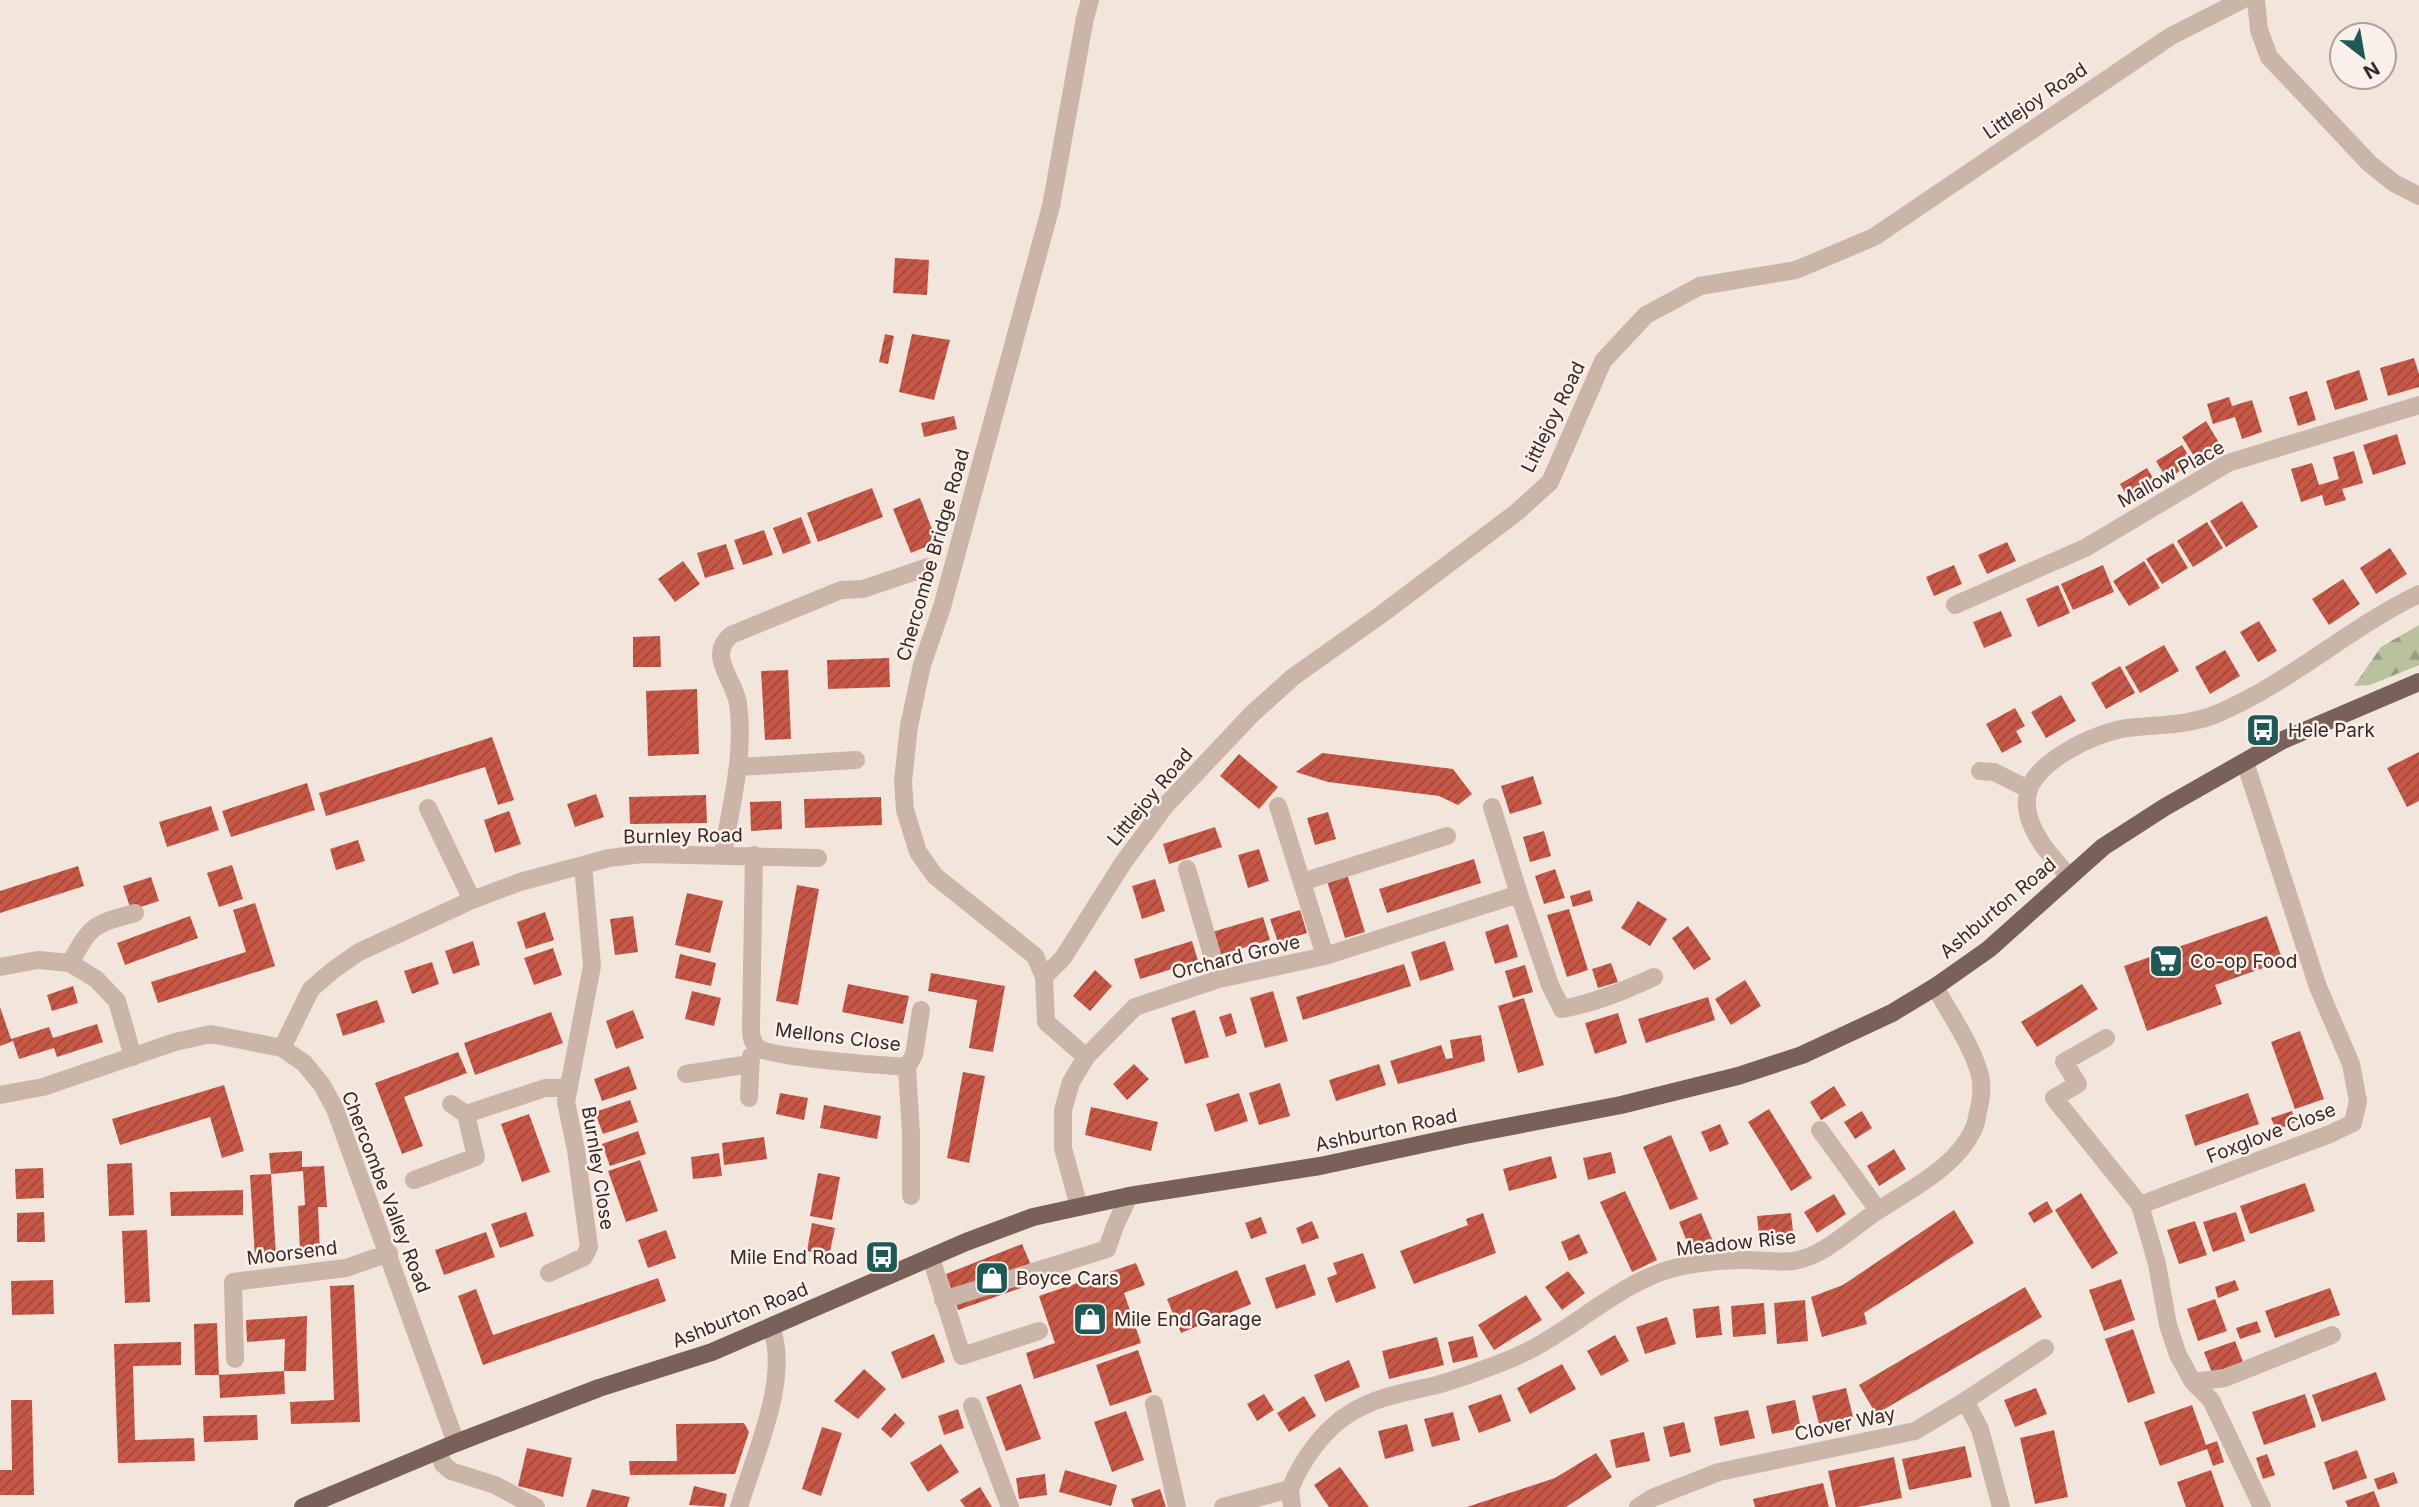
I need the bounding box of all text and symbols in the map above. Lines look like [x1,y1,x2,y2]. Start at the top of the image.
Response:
north arrow [2328,21,2398,91]
text: N [2359,57,2384,84]
street label: Littlejoy Road [1979,58,2091,144]
street label: Littlejoy Road [1516,358,1590,476]
street label: Mallow Place [2114,435,2228,513]
street label: Chercombe Bridge Road [892,446,974,664]
bus stop icon: Hele Park [2244,711,2282,749]
place label: Hele Park [2288,719,2375,742]
street label: Littlejoy Road [1102,743,1198,851]
street label: Burnley Road [623,823,743,849]
street label: Ashburton Road [1935,853,2061,963]
street label: Orchard Grove [1169,930,1303,984]
supermarket icon: Co-op Food [2147,942,2185,980]
place label: Co-op Food [2190,950,2297,973]
street label: Mellons Close [774,1018,902,1056]
street label: Chercombe Valley Road [337,1088,435,1296]
street label: Foxglove Close [2203,1098,2339,1168]
street label: Ashburton Road [1313,1104,1459,1156]
street label: Burnley Close [577,1105,619,1231]
street label: Meadow Rise [1675,1225,1797,1261]
street label: Moorsend [245,1236,339,1270]
bus stop icon: Mile End Road [863,1238,901,1276]
place label: Mile End Road [730,1246,858,1269]
shop icon: Boyce Cars [973,1259,1011,1297]
place label: Boyce Cars [1016,1267,1119,1290]
street label: Ashburton Road [669,1277,811,1353]
shop icon: Mile End Garage [1071,1300,1109,1338]
place label: Mile End Garage [1114,1308,1262,1331]
street label: Clover Way [1793,1402,1898,1446]

